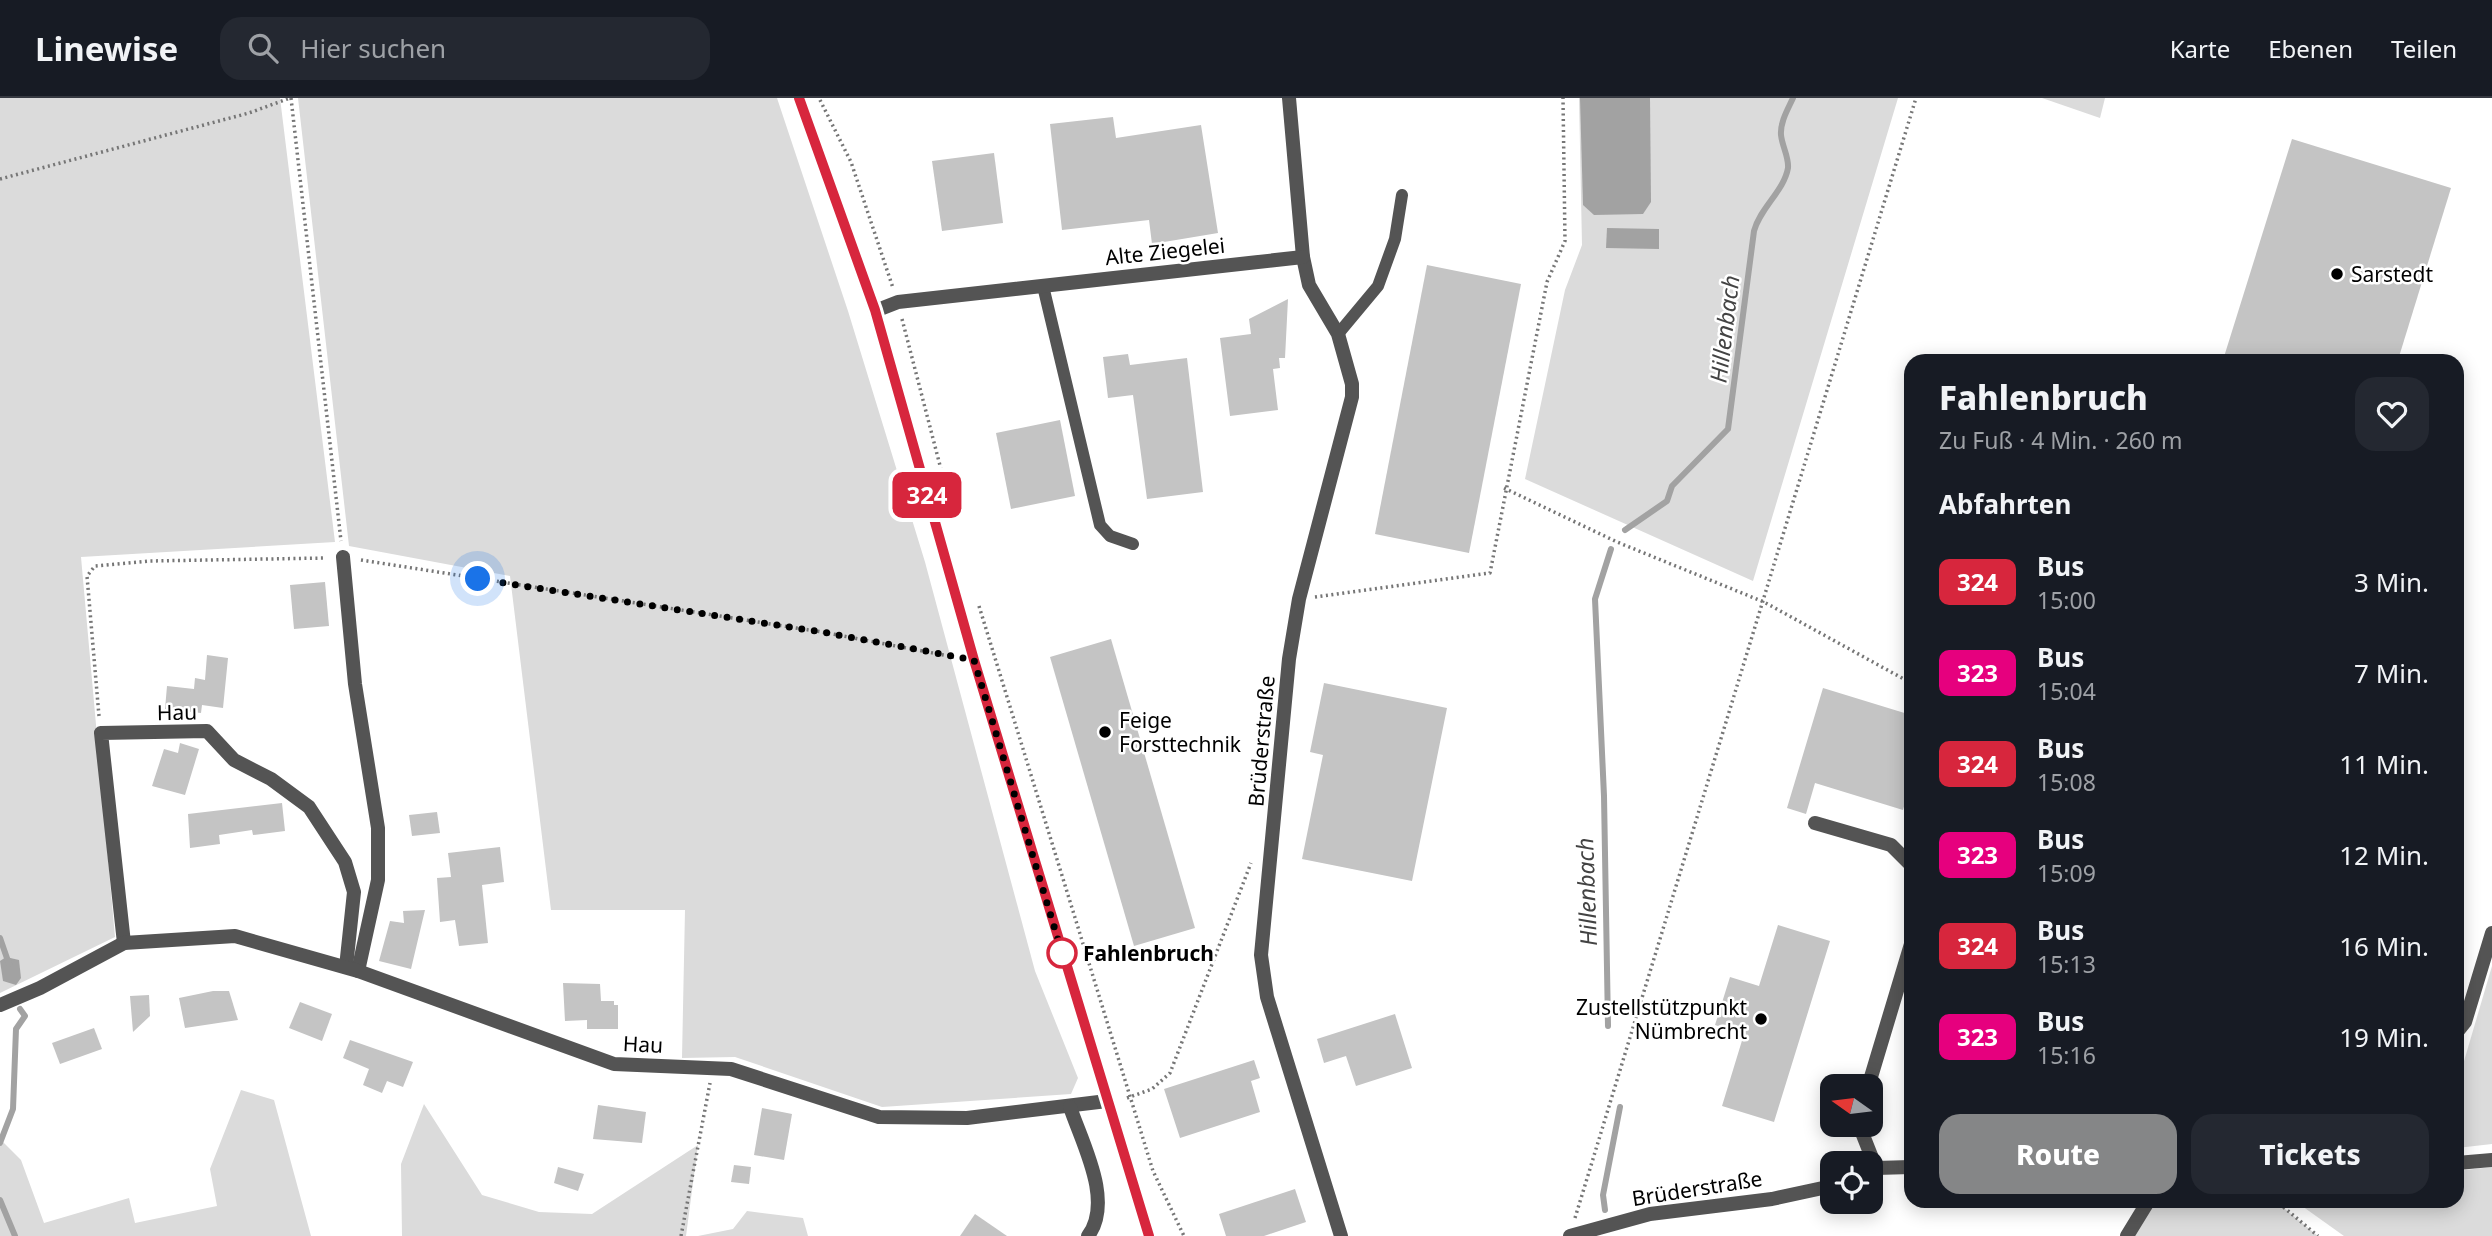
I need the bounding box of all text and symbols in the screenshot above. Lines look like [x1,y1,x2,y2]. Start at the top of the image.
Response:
search box [220,17,710,80]
text: Linewise [35,26,178,71]
icon: search [244,29,282,67]
text: Hier suchen [300,30,446,66]
text: Karte [2170,32,2230,65]
text: Ebenen [2268,32,2353,65]
text: Teilen [2391,32,2457,65]
street label: Alte Ziegelei [1104,231,1226,271]
place label: Sarstedt [2351,260,2433,288]
marker: Sarstedt [2329,266,2345,282]
water label: Hillenbach [1702,273,1746,385]
text: Fahlenbruch [1939,375,2148,420]
button: heart [2355,377,2429,451]
text: Zu Fuß · 4 Min. · 260 m [1939,424,2183,456]
line badge: 324 [887,472,967,518]
text: 324 [906,478,948,511]
text: Abfahrten [1939,486,2071,522]
text: Bus [2037,548,2084,584]
your location [460,561,495,596]
text: 3 Min. [2354,564,2429,600]
text: 324 [1957,565,1998,598]
text: 15:00 [2037,584,2096,616]
text: Bus [2037,639,2084,675]
text: 7 Min. [2354,655,2429,691]
text: 323 [1957,656,1998,689]
street label: Brüderstraße [1241,674,1281,808]
text: 15:04 [2037,675,2096,707]
street label: Hau [157,698,197,726]
place label: Feige Forsttechnik [1119,706,1242,758]
marker: Feige Forsttechnik [1097,724,1113,740]
text: Bus [2037,730,2084,766]
text: 11 Min. [2339,746,2429,782]
text: 324 [1957,747,1998,780]
text: 15:08 [2037,766,2096,798]
text: Bus [2037,821,2084,857]
water label: Hillenbach [1568,837,1604,947]
text: 12 Min. [2339,837,2429,873]
text: 323 [1957,838,1998,871]
text: 15:09 [2037,857,2096,889]
text: Bus [2037,912,2084,948]
text: 16 Min. [2339,928,2429,964]
text: 324 [1957,929,1998,962]
marker: Fahlenbruch [1047,938,1077,968]
place label: Fahlenbruch [1083,939,1214,967]
text: 15:13 [2037,948,2096,980]
place label: Zustellstützpunkt Nümbrecht [1576,993,1747,1045]
text: Bus [2037,1003,2084,1039]
marker: Zustellstützpunkt Nümbrecht [1753,1011,1769,1027]
text: 19 Min. [2339,1019,2429,1055]
text: 323 [1957,1020,1998,1053]
street label: Hau [622,1029,664,1059]
text: 15:16 [2037,1039,2096,1071]
north arrow [1820,1074,1883,1138]
map controls [1820,1074,1883,1214]
button: Route [1939,1114,2177,1194]
button: Tickets [2191,1114,2429,1194]
button: locate [1820,1151,1883,1214]
street label: Brüderstraße [1630,1164,1764,1212]

